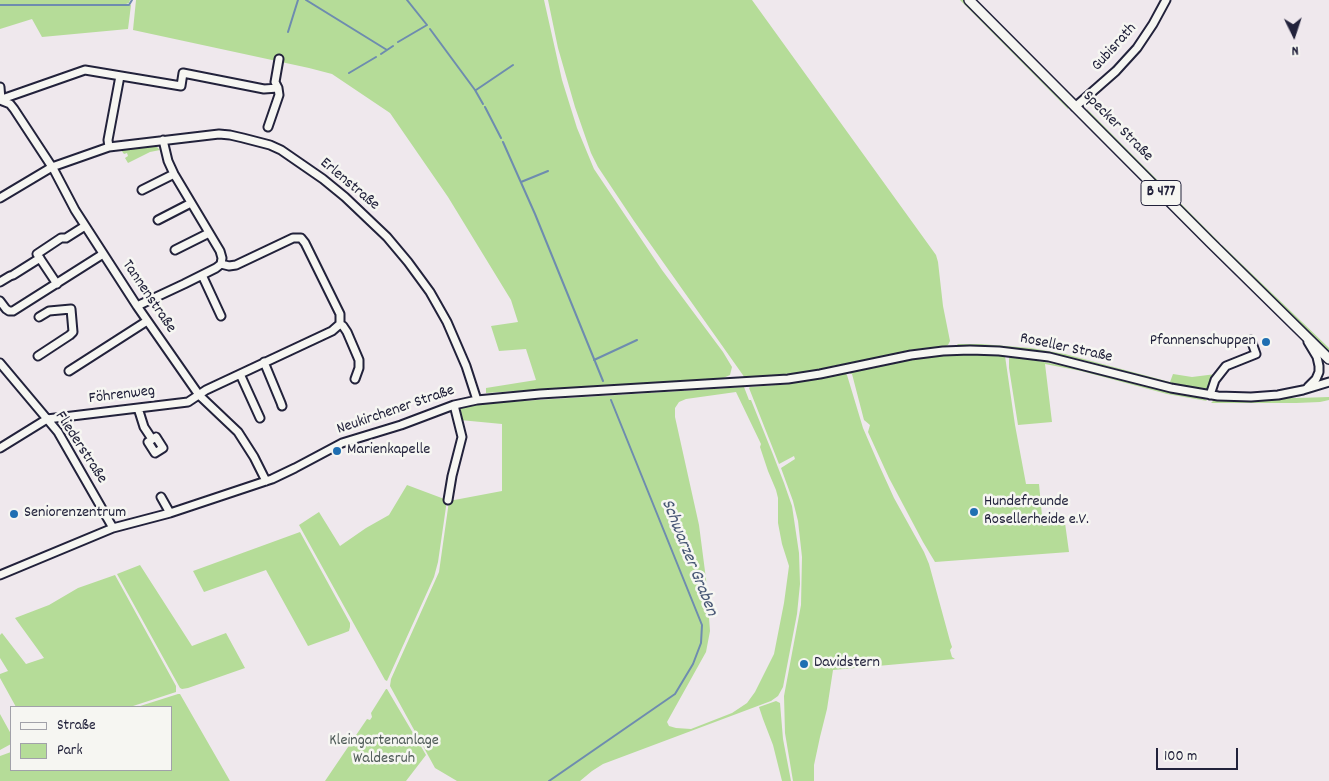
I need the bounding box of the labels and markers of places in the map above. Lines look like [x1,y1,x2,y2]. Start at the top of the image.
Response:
place label: Pfannenschuppen [1150,332,1256,352]
marker: Pfannenschuppen [1260,336,1272,348]
place label: Marienkapelle [347,441,430,461]
marker: Marienkapelle [331,445,343,457]
place label: Hundefreunde Rosellerheide e.V. [984,493,1089,531]
place label: Seniorenzentrum [24,504,126,524]
marker: Hundefreunde Rosellerheide e.V. [968,506,980,518]
marker: Seniorenzentrum [8,508,20,520]
place label: Davidstern [814,654,880,674]
marker: Davidstern [798,658,810,670]

